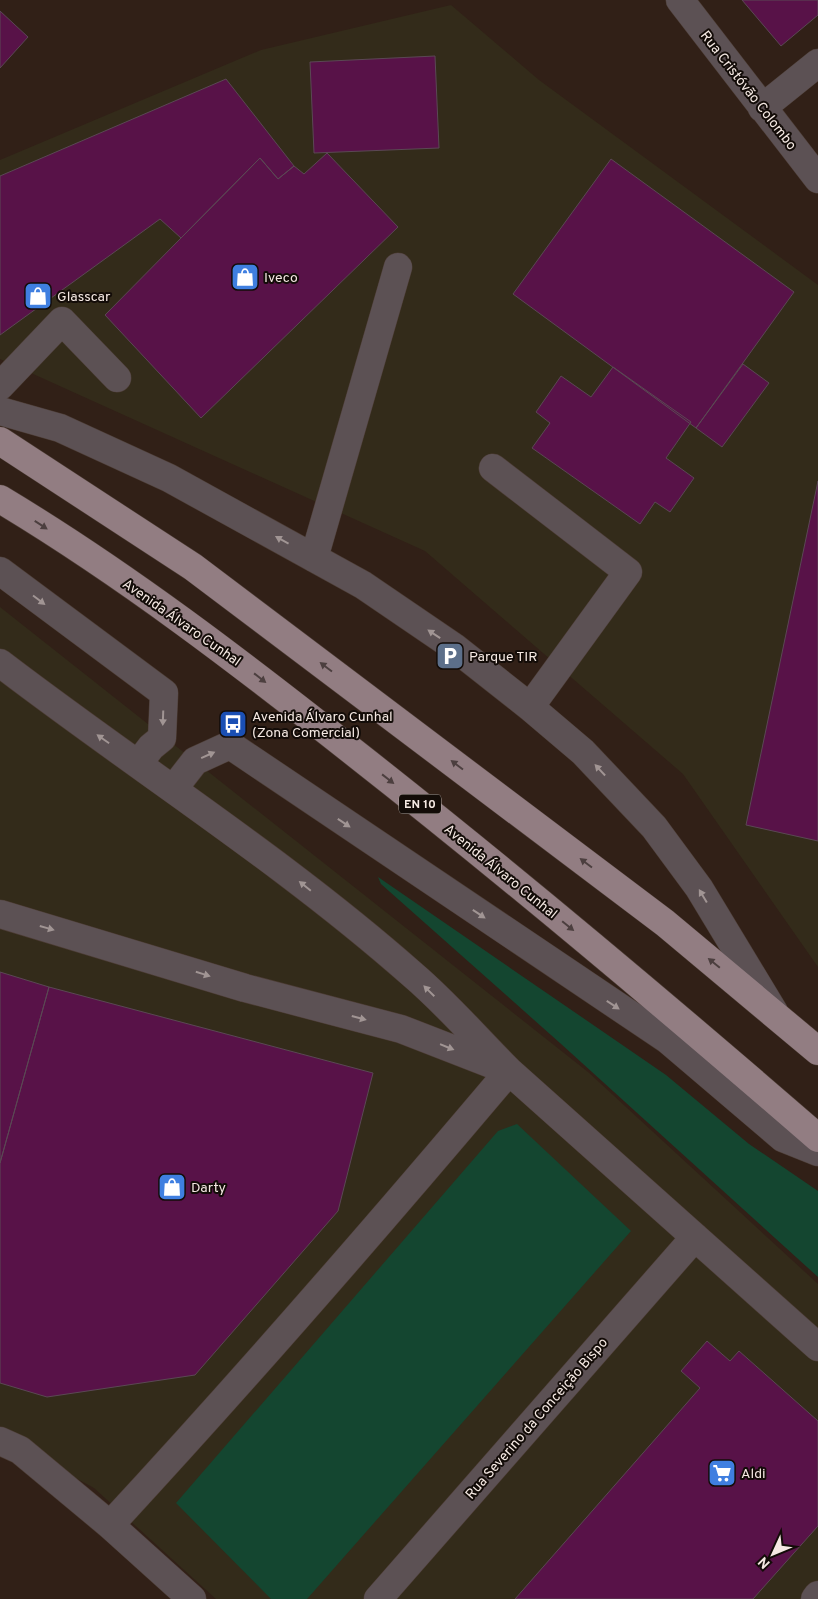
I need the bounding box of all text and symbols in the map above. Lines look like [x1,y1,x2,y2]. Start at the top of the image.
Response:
street label: Rua Cristóvão Colombo [696,28,800,154]
shop icon: Iveco [230,262,260,292]
place label: Iveco [264,270,298,287]
shop icon: Glasscar [23,281,53,311]
place label: Glasscar [57,289,111,306]
one-way arrow [34,520,48,530]
one-way arrow [275,535,288,544]
street label: Avenida Álvaro Cunhal [119,575,244,671]
one-way arrow [32,595,46,605]
one-way arrow [428,629,441,639]
parking icon: Parque TIR [435,641,465,671]
place label: Parque TIR [469,649,537,666]
one-way arrow [319,662,333,672]
one-way arrow [253,673,266,684]
place label: Avenida Álvaro Cunhal (Zona Comercial) [252,708,393,742]
bus stop icon: Avenida Álvaro Cunhal (Zona Comercial) [218,709,248,739]
one-way arrow [159,710,167,726]
one-way arrow [96,734,110,744]
one-way arrow [201,751,215,759]
one-way arrow [450,759,463,770]
one-way arrow [594,765,606,777]
one-way arrow [381,773,394,784]
road number: EN 10 [399,794,441,814]
one-way arrow [338,818,351,828]
street label: Avenida Álvaro Cunhal [440,821,561,923]
one-way arrow [579,858,593,868]
one-way arrow [299,880,312,891]
one-way arrow [699,889,708,902]
one-way arrow [472,909,486,919]
one-way arrow [561,920,574,931]
one-way arrow [39,924,54,932]
one-way arrow [708,957,721,968]
one-way arrow [195,971,210,979]
one-way arrow [423,985,435,997]
one-way arrow [607,1000,620,1010]
one-way arrow [352,1014,367,1022]
one-way arrow [440,1043,455,1051]
shop icon: Darty [157,1172,187,1202]
place label: Darty [191,1180,226,1197]
street label: Rua Severino da Conceição Bispo [462,1335,612,1503]
supermarket icon: Aldi [707,1458,737,1488]
place label: Aldi [741,1466,766,1483]
north arrow [748,1529,798,1579]
text: N [755,1552,774,1572]

